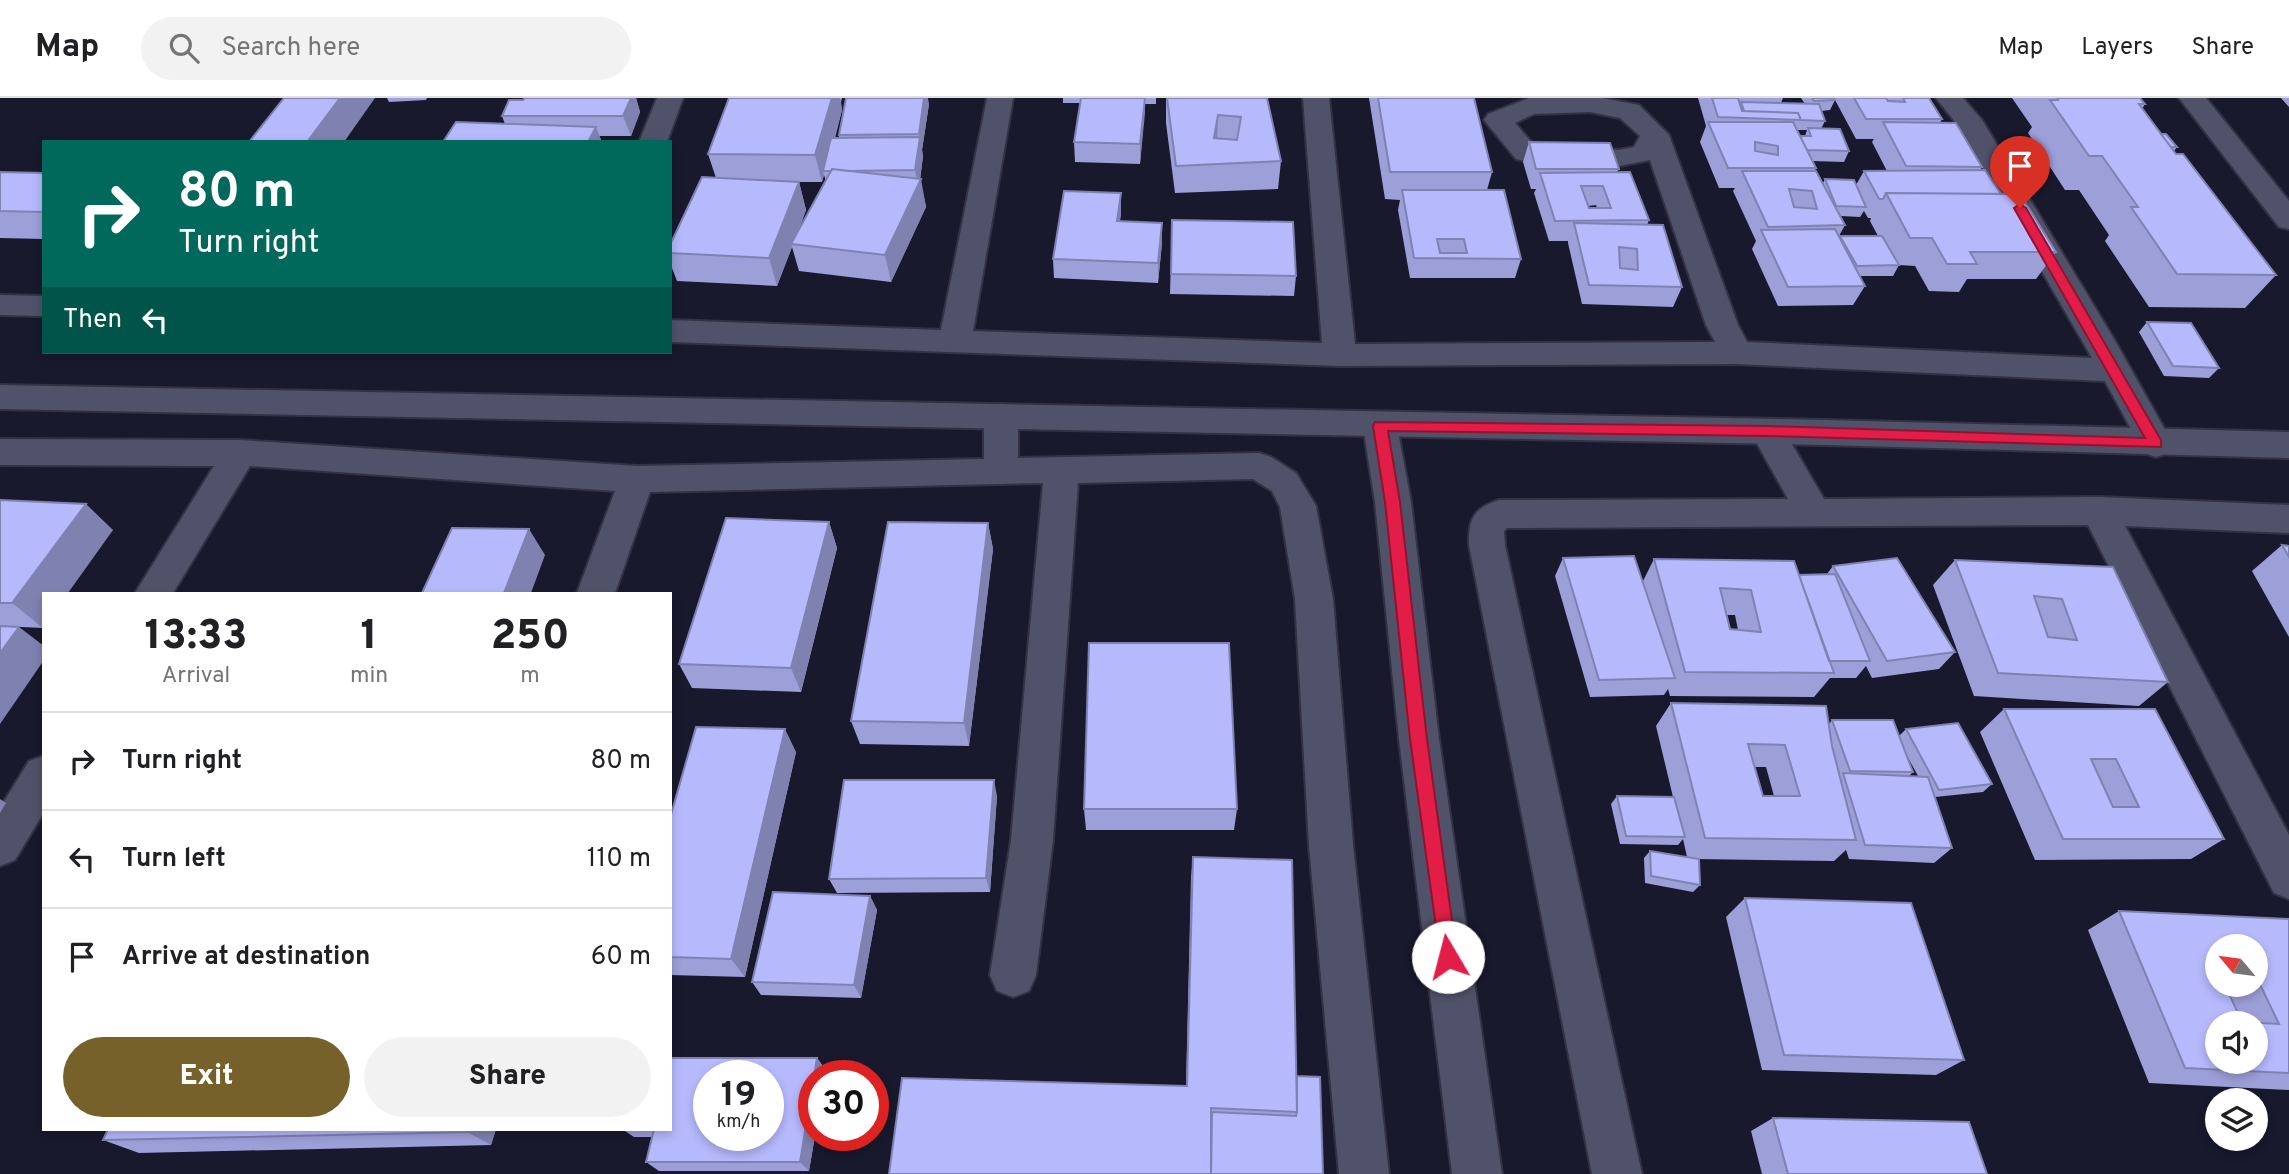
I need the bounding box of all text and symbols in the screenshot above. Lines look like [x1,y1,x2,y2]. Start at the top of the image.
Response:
search box [141,17,631,80]
text: Map [35,27,99,69]
icon: search [165,29,203,67]
text: Search here [221,32,360,65]
text: Map [1998,33,2043,63]
text: Layers [2081,33,2153,63]
text: Share [2191,33,2254,63]
pin [1990,136,2050,208]
icon: arrive [2001,147,2039,185]
text: 80 m [178,163,295,225]
icon: right [63,168,154,259]
text: Turn right [178,224,320,264]
icon: left [136,301,174,339]
text: Then [63,304,122,337]
text: 13:33 [144,611,248,664]
text: 1 [360,611,378,664]
text: 250 [491,611,570,664]
text: Arrival [162,662,230,691]
text: min [350,662,388,691]
text: m [520,662,540,691]
icon: right [63,742,101,780]
text: Turn right [122,745,242,778]
text: 80 m [591,745,651,778]
icon: left [63,840,101,878]
text: Turn left [122,843,226,876]
text: 110 m [587,843,651,876]
position arrow [1411,920,1485,994]
north arrow [2205,934,2268,998]
map controls [2205,934,2268,1151]
icon: arrive [63,938,101,976]
text: Arrive at destination [122,941,370,974]
text: 60 m [591,941,651,974]
button: sound [2205,1011,2268,1074]
button: Exit [63,1037,350,1117]
button: Share [364,1037,651,1117]
speed limit sign: 30 [798,1060,889,1151]
text: 19 [721,1074,756,1118]
button: layers [2205,1088,2268,1151]
text: km/h [717,1111,760,1134]

